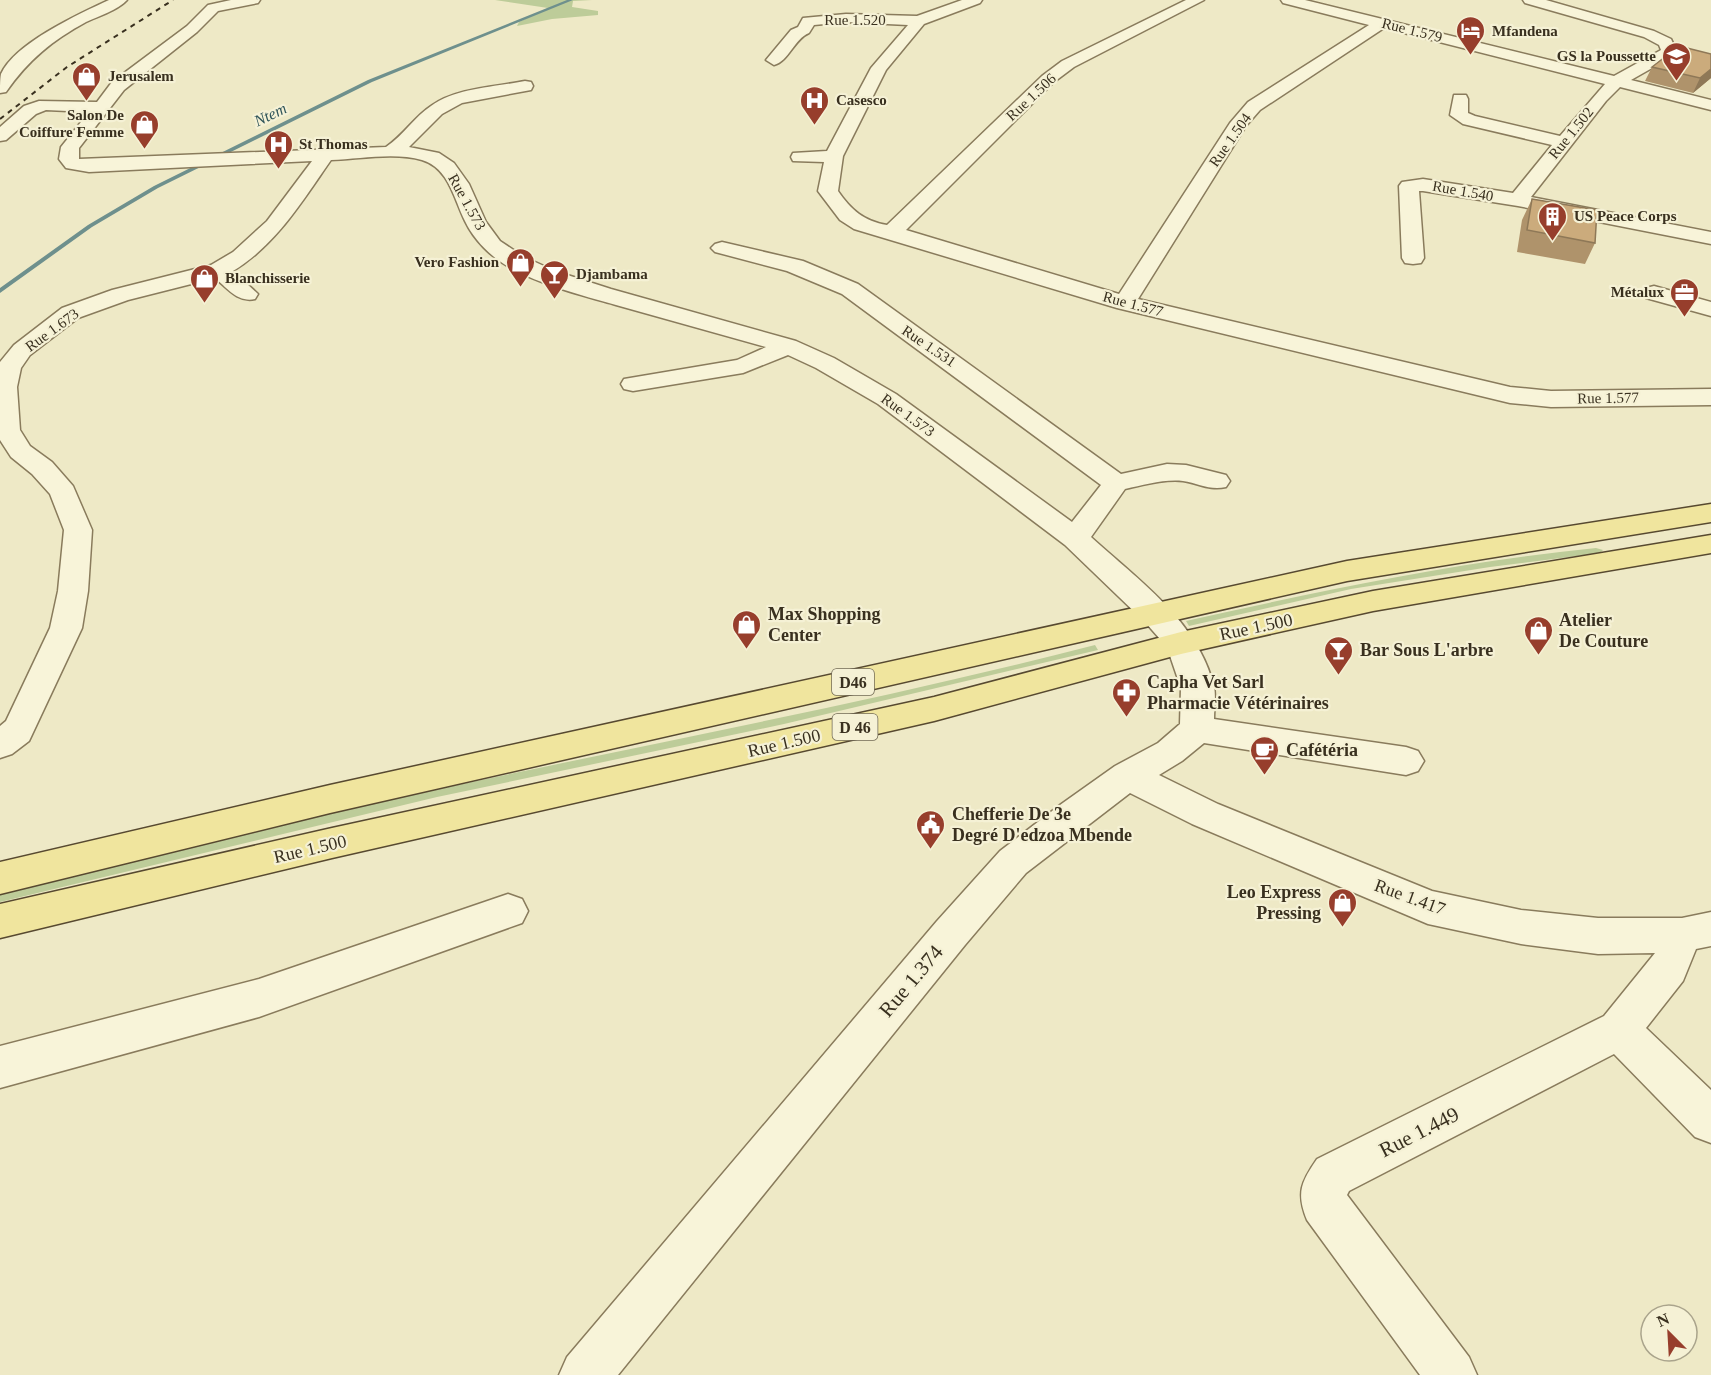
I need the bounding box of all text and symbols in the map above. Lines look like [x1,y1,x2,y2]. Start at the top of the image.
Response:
street label: Rue 1.520 [824,12,886,28]
street label: Rue 1.579 [1380,15,1444,45]
hotel icon: Mfandena [1455,15,1487,57]
place label: Mfandena [1492,23,1558,39]
school or university icon: GS la Poussette [1661,40,1693,82]
place label: GS la Poussette [1557,48,1656,64]
shop icon: Jerusalem [71,60,103,102]
place label: Jerusalem [108,68,174,84]
street label: Rue 1.506 [1003,70,1059,124]
hospital icon: Casesco [799,84,831,126]
place label: Casesco [836,92,887,108]
water label: Ntem [250,99,289,130]
street label: Rue 1.502 [1545,104,1597,162]
place label: Salon De Coiffure Femme [19,107,124,140]
shop icon: Salon De Coiffure Femme [129,108,161,150]
street label: Rue 1.504 [1206,110,1255,170]
hospital icon: St Thomas [262,128,294,170]
place label: St Thomas [299,136,368,152]
street label: Rue 1.573 [445,171,489,233]
street label: Rue 1.540 [1431,178,1495,204]
building icon: US Peace Corps [1537,200,1569,242]
place label: US Peace Corps [1574,208,1677,224]
shop icon: Vero Fashion [504,246,536,288]
place label: Vero Fashion [414,254,500,270]
bar icon: Djambama [539,258,571,300]
shop icon: Blanchisserie [188,262,220,304]
place label: Djambama [576,266,648,282]
place label: Blanchisserie [225,270,310,286]
office icon: Métalux [1669,276,1701,318]
place label: Métalux [1611,284,1664,300]
street label: Rue 1.577 [1101,288,1165,320]
street label: Rue 1.673 [22,305,82,355]
street label: Rue 1.531 [899,322,959,370]
street label: Rue 1.577 [1577,389,1639,407]
street label: Rue 1.573 [878,390,938,440]
place label: Max Shopping Center [768,604,881,645]
shop icon: Max Shopping Center [731,608,763,650]
street label: Rue 1.500 [1218,610,1294,644]
place label: Atelier De Couture [1559,610,1648,651]
shop icon: Atelier De Couture [1522,614,1554,656]
bar icon: Bar Sous L'arbre [1323,634,1355,676]
place label: Bar Sous L'arbre [1360,640,1493,660]
road number: D46 [832,669,874,695]
place label: Capha Vet Sarl Pharmacie Vétérinaires [1147,672,1329,713]
pharmacy icon: Capha Vet Sarl Pharmacie Vétérinaires [1110,676,1142,718]
road number: D 46 [832,714,878,740]
street label: Rue 1.500 [746,725,822,761]
cafe icon: Cafétéria [1249,734,1281,776]
place label: Cafétéria [1286,740,1358,760]
place label: Chefferie De 3e Degré D'edzoa Mbende [952,804,1132,845]
public building icon: Chefferie De 3e Degré D'edzoa Mbende [915,808,947,850]
street label: Rue 1.500 [272,831,348,867]
street label: Rue 1.417 [1372,875,1448,919]
place label: Leo Express Pressing [1227,882,1321,923]
shop icon: Leo Express Pressing [1326,886,1358,928]
street label: Rue 1.374 [874,940,948,1022]
street label: Rue 1.449 [1375,1102,1463,1162]
north arrow [1639,1303,1699,1363]
text: N [1654,1309,1672,1330]

